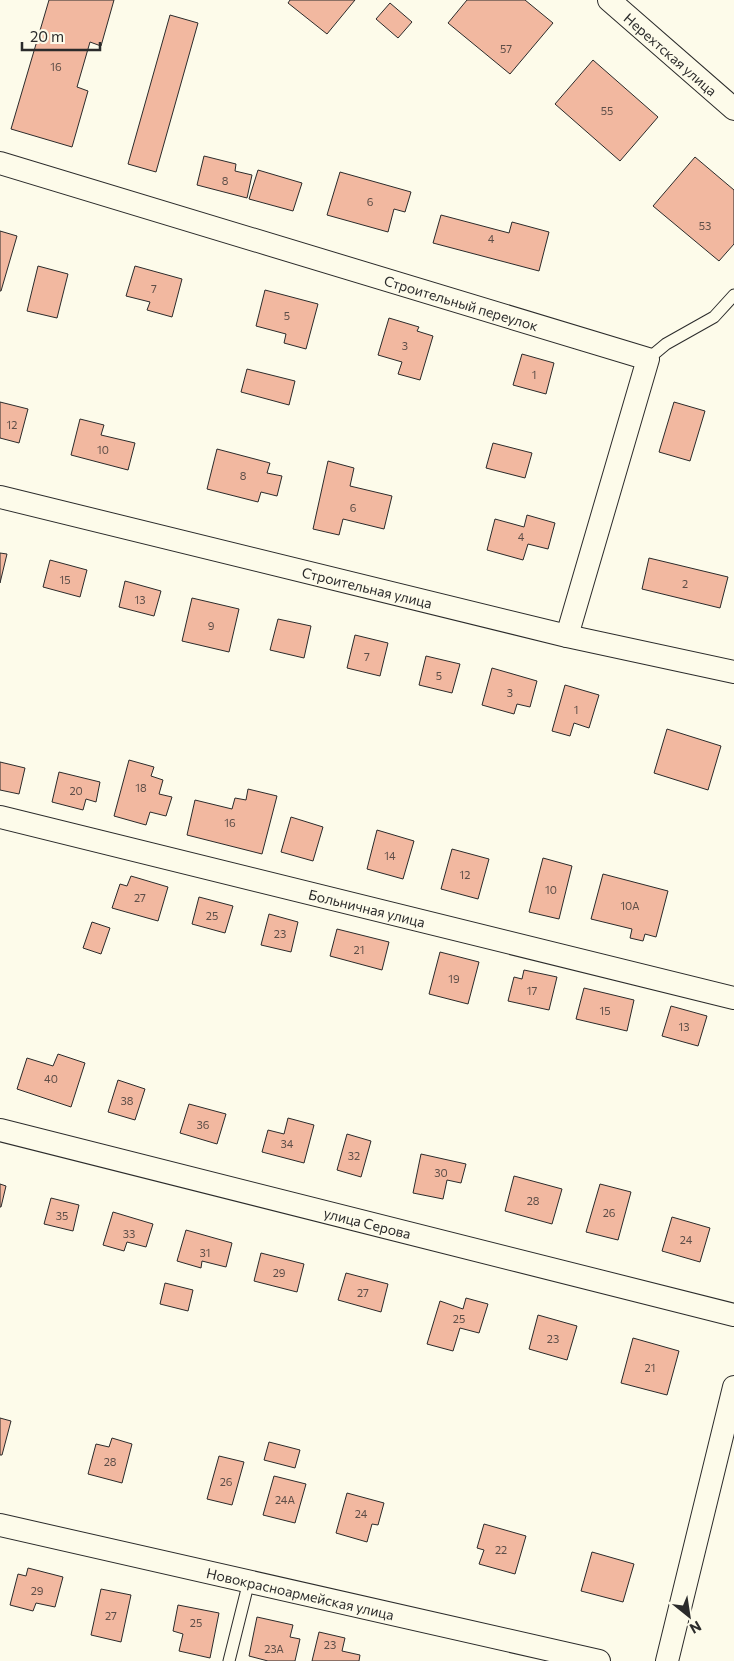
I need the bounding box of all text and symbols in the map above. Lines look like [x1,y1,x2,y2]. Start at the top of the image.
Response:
street label: Нерехтская улица [621,9,721,99]
scale bar [22,20,100,52]
text: 20 m [30,27,64,45]
house number: 57 [500,42,512,55]
house number: 16 [50,60,62,73]
house number: 55 [601,104,613,117]
house number: 8 [222,174,229,187]
house number: 6 [367,195,374,208]
house number: 53 [699,219,711,232]
house number: 4 [488,232,495,245]
street label: Строительный переулок [382,271,541,334]
house number: 7 [151,282,157,295]
house number: 5 [284,309,290,322]
house number: 3 [402,339,408,352]
house number: 1 [532,368,536,381]
house number: 12 [7,418,17,431]
house number: 10 [97,443,109,456]
house number: 8 [240,469,247,482]
house number: 6 [350,501,357,514]
house number: 4 [518,530,525,543]
street label: Строительная улица [300,563,434,611]
house number: 15 [59,573,71,586]
house number: 2 [682,577,688,590]
house number: 13 [135,593,145,606]
house number: 9 [208,619,215,632]
house number: 7 [364,650,370,663]
house number: 5 [436,669,442,682]
house number: 3 [507,686,513,699]
house number: 1 [574,703,578,716]
house number: 18 [135,781,147,794]
house number: 20 [69,784,83,797]
house number: 16 [224,816,236,829]
house number: 14 [384,849,396,862]
house number: 12 [460,868,470,881]
house number: 10 [545,883,557,896]
street label: Больничная улица [307,885,427,930]
house number: 27 [134,891,146,904]
house number: 10А [620,899,640,912]
house number: 25 [206,909,218,922]
house number: 23 [274,927,286,940]
house number: 21 [354,943,364,956]
house number: 19 [448,972,460,985]
house number: 17 [527,984,537,997]
house number: 15 [599,1004,611,1017]
house number: 13 [679,1020,689,1033]
house number: 40 [44,1072,58,1085]
house number: 38 [121,1094,134,1107]
house number: 36 [197,1118,210,1131]
house number: 34 [281,1137,294,1150]
house number: 32 [348,1149,360,1162]
house number: 30 [434,1166,448,1179]
house number: 28 [527,1194,540,1207]
street label: улица Серова [322,1203,413,1242]
house number: 26 [603,1206,616,1219]
house number: 35 [56,1209,68,1222]
house number: 33 [123,1227,135,1240]
house number: 24 [680,1233,693,1246]
house number: 31 [200,1246,210,1259]
house number: 29 [273,1266,286,1279]
house number: 27 [357,1286,369,1299]
house number: 25 [453,1312,465,1325]
house number: 23 [547,1332,559,1345]
house number: 21 [645,1361,655,1374]
house number: 28 [104,1455,117,1468]
house number: 26 [220,1475,233,1488]
house number: 24А [275,1493,295,1506]
house number: 24 [355,1507,368,1520]
house number: 22 [495,1543,507,1556]
street label: Новокрасноармейская улица [205,1564,396,1623]
house number: 29 [31,1584,44,1597]
north arrow [664,1591,714,1641]
house number: 27 [105,1609,117,1622]
house number: 25 [190,1616,202,1629]
text: N [687,1618,705,1638]
house number: 23 [324,1638,336,1651]
house number: 23А [264,1642,284,1655]

